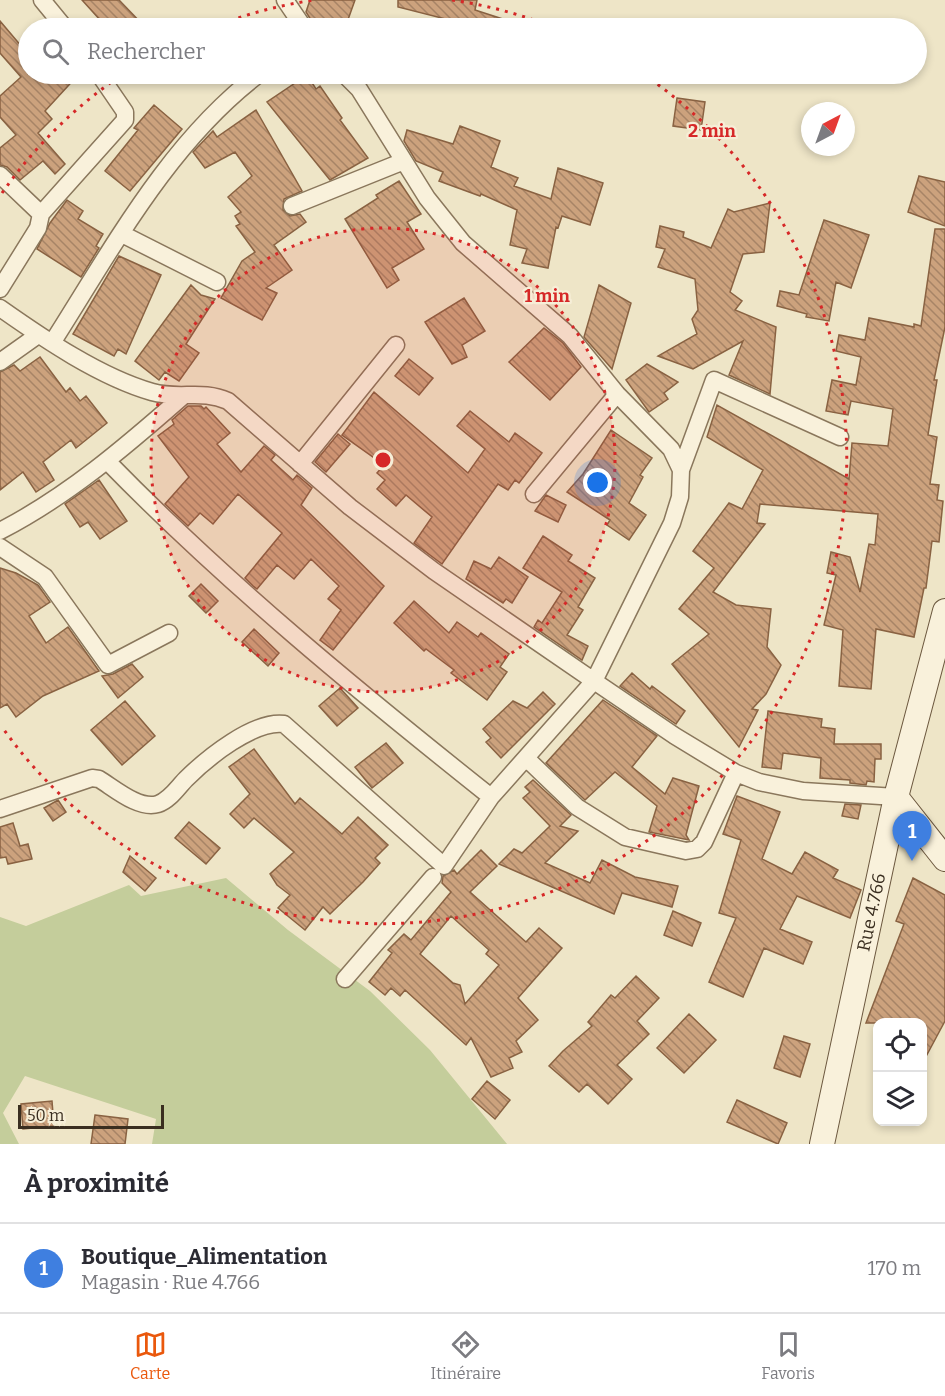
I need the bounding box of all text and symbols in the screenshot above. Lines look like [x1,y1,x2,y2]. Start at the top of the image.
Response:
search box [18,18,927,84]
icon: search [39,35,72,68]
text: Rechercher [87,38,205,65]
north arrow [801,102,855,156]
text: 2 min [688,120,736,142]
text: 1 min [524,285,570,307]
centre of rings [373,450,393,470]
your location [583,468,612,497]
pin: 1 [892,812,932,861]
street label: Rue 4.766 [852,871,890,953]
map controls [873,1018,927,1126]
button: locate [873,1018,927,1072]
button: layers [873,1072,927,1126]
scale bar [18,1102,164,1130]
text: 50 m [27,1106,64,1125]
text: À proximité [24,1168,169,1199]
text: Boutique_Alimentation [81,1243,327,1270]
text: 1 [39,1256,48,1280]
text: 170 m [868,1256,921,1280]
text: Magasin · Rue 4.766 [81,1270,260,1294]
tab: Carte [130,1328,170,1383]
tab: Itinéraire [431,1328,501,1383]
tab: Favoris [761,1328,815,1383]

